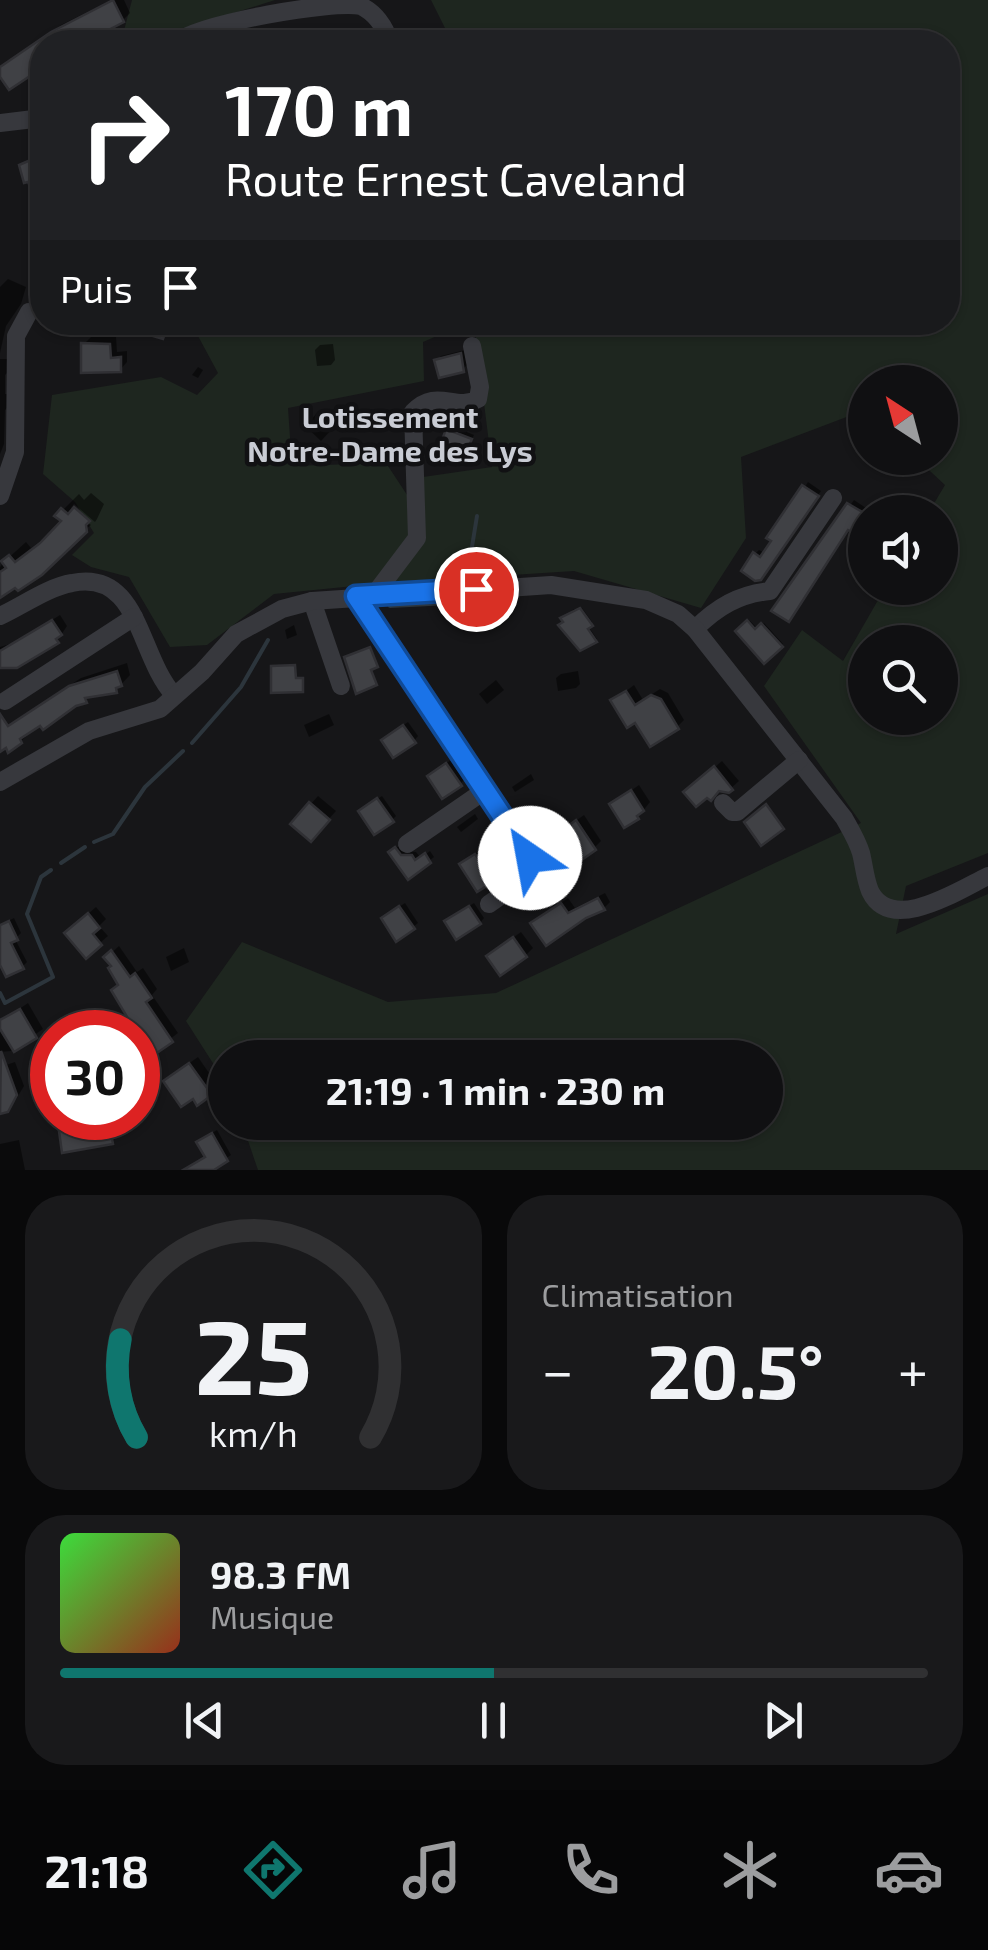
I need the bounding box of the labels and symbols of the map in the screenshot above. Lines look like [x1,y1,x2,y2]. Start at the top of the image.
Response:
north arrow [848,365,958,475]
district label: Lotissement Notre-Dame des Lys [247,398,533,469]
pin [434,547,519,632]
position arrow [478,806,582,910]
speed limit sign: 30 [30,1010,160,1140]

